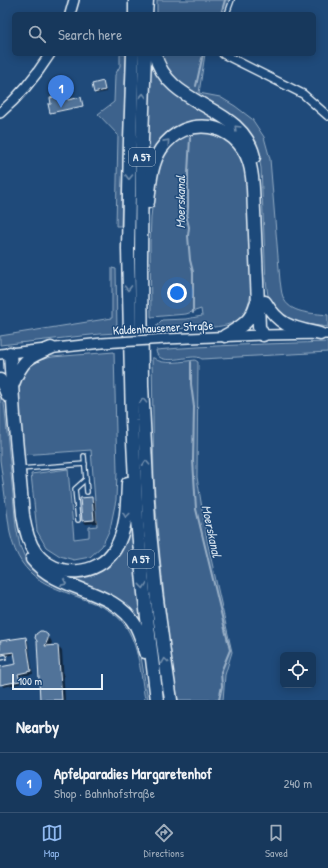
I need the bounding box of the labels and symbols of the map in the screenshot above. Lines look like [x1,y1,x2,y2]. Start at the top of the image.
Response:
pin: 1 [48,75,74,108]
one-way arrow [139,93,148,99]
one-way arrow [235,125,242,133]
one-way arrow [162,140,169,147]
road number: A 57 [129,148,155,166]
one-way arrow [125,174,133,180]
water label: Moerskanal [171,175,189,229]
your location [167,283,187,303]
one-way arrow [124,285,133,291]
street label: Kaldenhausener Straße [112,316,214,339]
one-way arrow [138,398,147,404]
one-way arrow [141,460,150,466]
water label: Moerskanal [198,503,226,559]
one-way arrow [122,512,131,518]
road number: A 57 [128,550,154,568]
one-way arrow [61,578,68,586]
one-way arrow [139,583,148,589]
one-way arrow [161,658,170,665]
scale bar [12,672,103,691]

